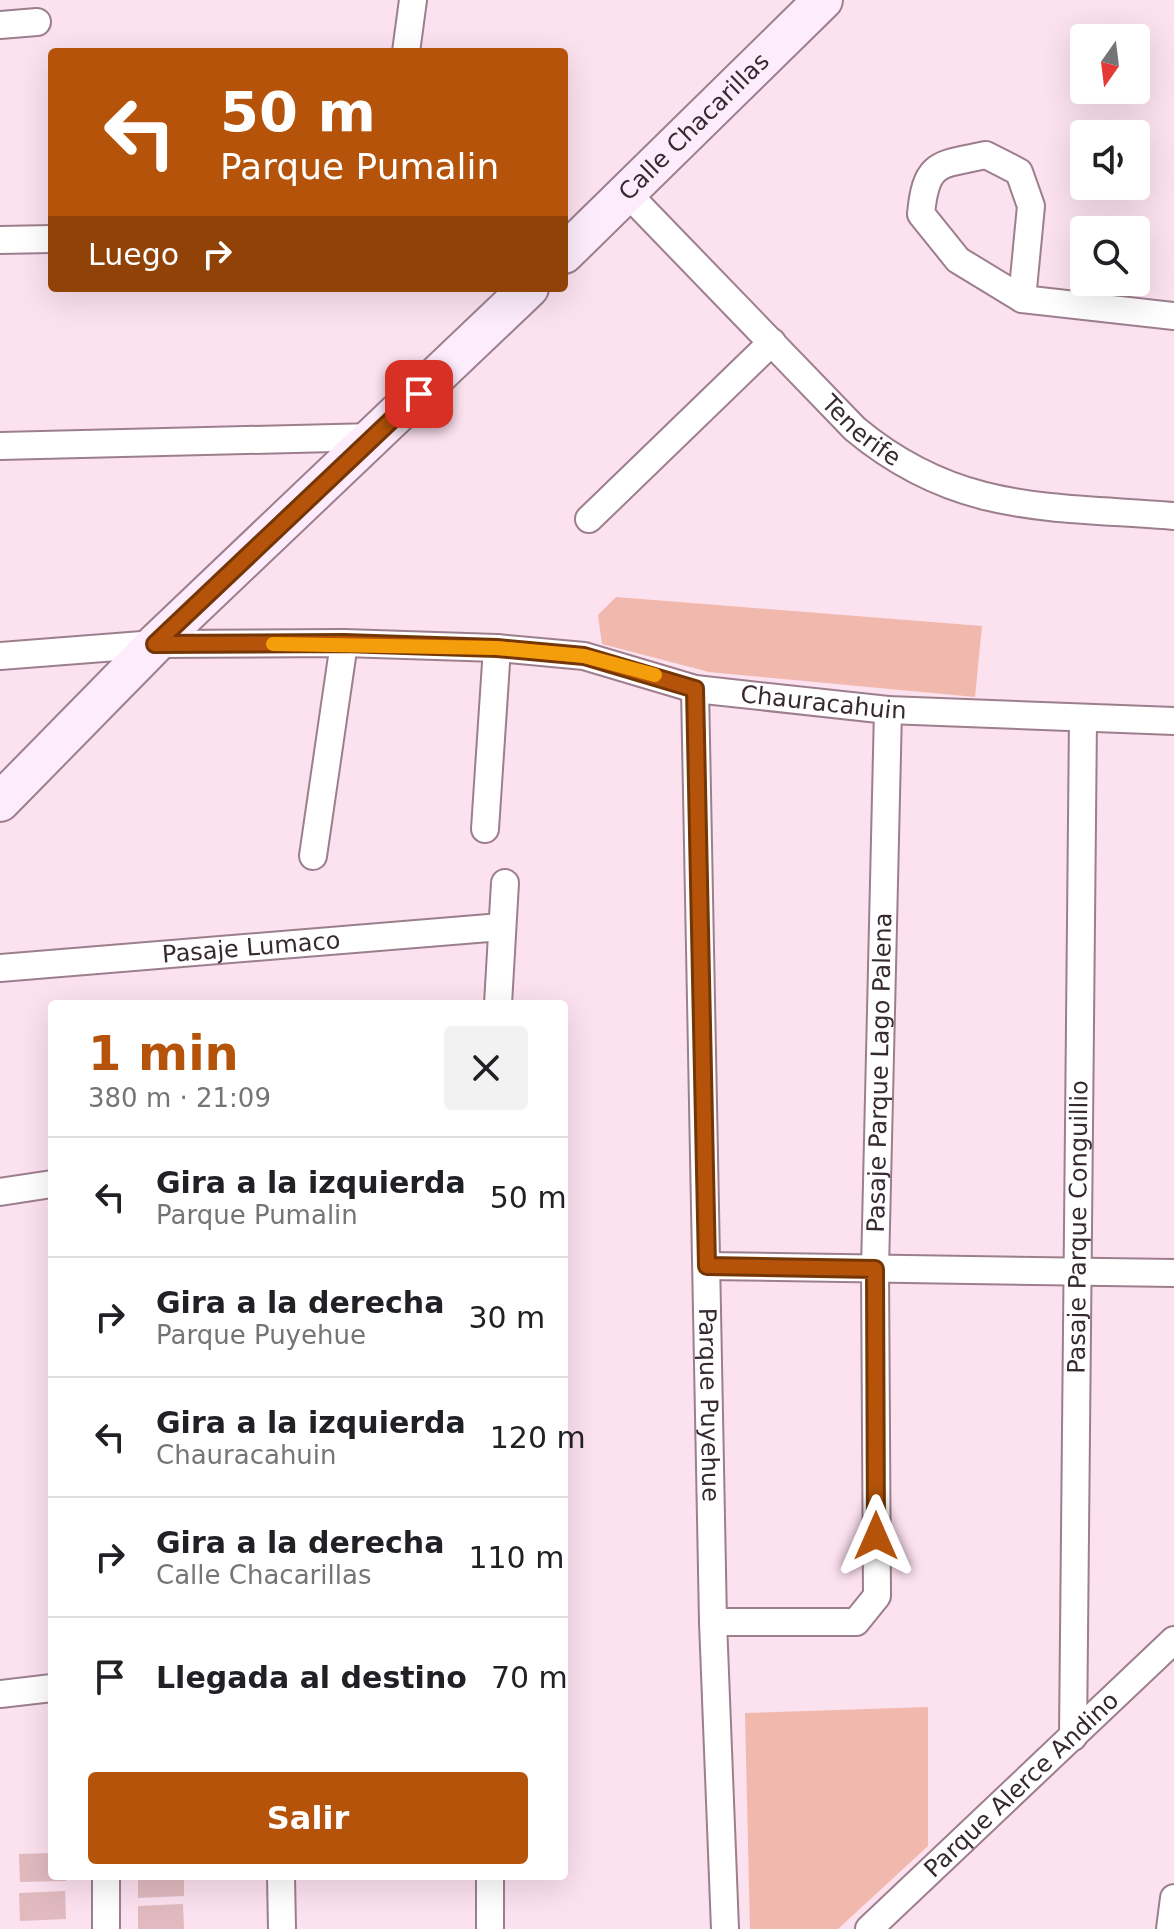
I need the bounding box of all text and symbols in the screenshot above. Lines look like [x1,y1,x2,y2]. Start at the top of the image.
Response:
north arrow [1070,24,1150,104]
map controls [1070,24,1150,296]
street label: Calle Chacarillas [613,47,775,206]
text: 50 m [220,79,376,144]
icon: left [88,80,192,184]
button: sound [1070,120,1150,200]
text: Parque Pumalin [220,146,499,187]
button: search [1070,216,1150,296]
icon: right [195,232,239,276]
text: Luego [88,237,179,272]
pin [385,360,453,428]
icon: arrive [397,372,441,416]
street label: Tenerife [815,389,906,472]
street label: Chauracahuin [739,680,907,725]
street label: Pasaje Parque Lago Palena [862,912,897,1233]
street label: Pasaje Lumaco [161,926,341,969]
text: 1 min [88,1025,239,1081]
button: close [444,1026,528,1110]
street label: Pasaje Parque Conguillio [1063,1080,1093,1374]
text: 380 m · 21:09 [88,1083,271,1113]
text: Gira a la izquierda [156,1165,466,1200]
icon: left [88,1175,132,1219]
text: 50 m [490,1180,567,1215]
text: Parque Pumalin [156,1200,358,1230]
text: Gira a la derecha [156,1285,444,1320]
icon: right [88,1295,132,1339]
text: 30 m [468,1300,545,1335]
street label: Parque Puyehue [693,1308,725,1502]
text: Parque Puyehue [156,1320,366,1350]
text: Gira a la izquierda [156,1405,466,1440]
icon: left [88,1415,132,1459]
text: 120 m [490,1420,586,1455]
text: Chauracahuin [156,1440,337,1470]
position arrow [834,1494,918,1578]
text: Gira a la derecha [156,1525,444,1560]
icon: right [88,1535,132,1579]
text: 110 m [468,1540,564,1575]
text: Calle Chacarillas [156,1560,371,1590]
icon: arrive [88,1655,132,1699]
text: Llegada al destino [156,1660,467,1695]
text: 70 m [491,1660,568,1695]
street label: Parque Alerce Andino [919,1686,1124,1883]
button: Salir [88,1772,528,1864]

